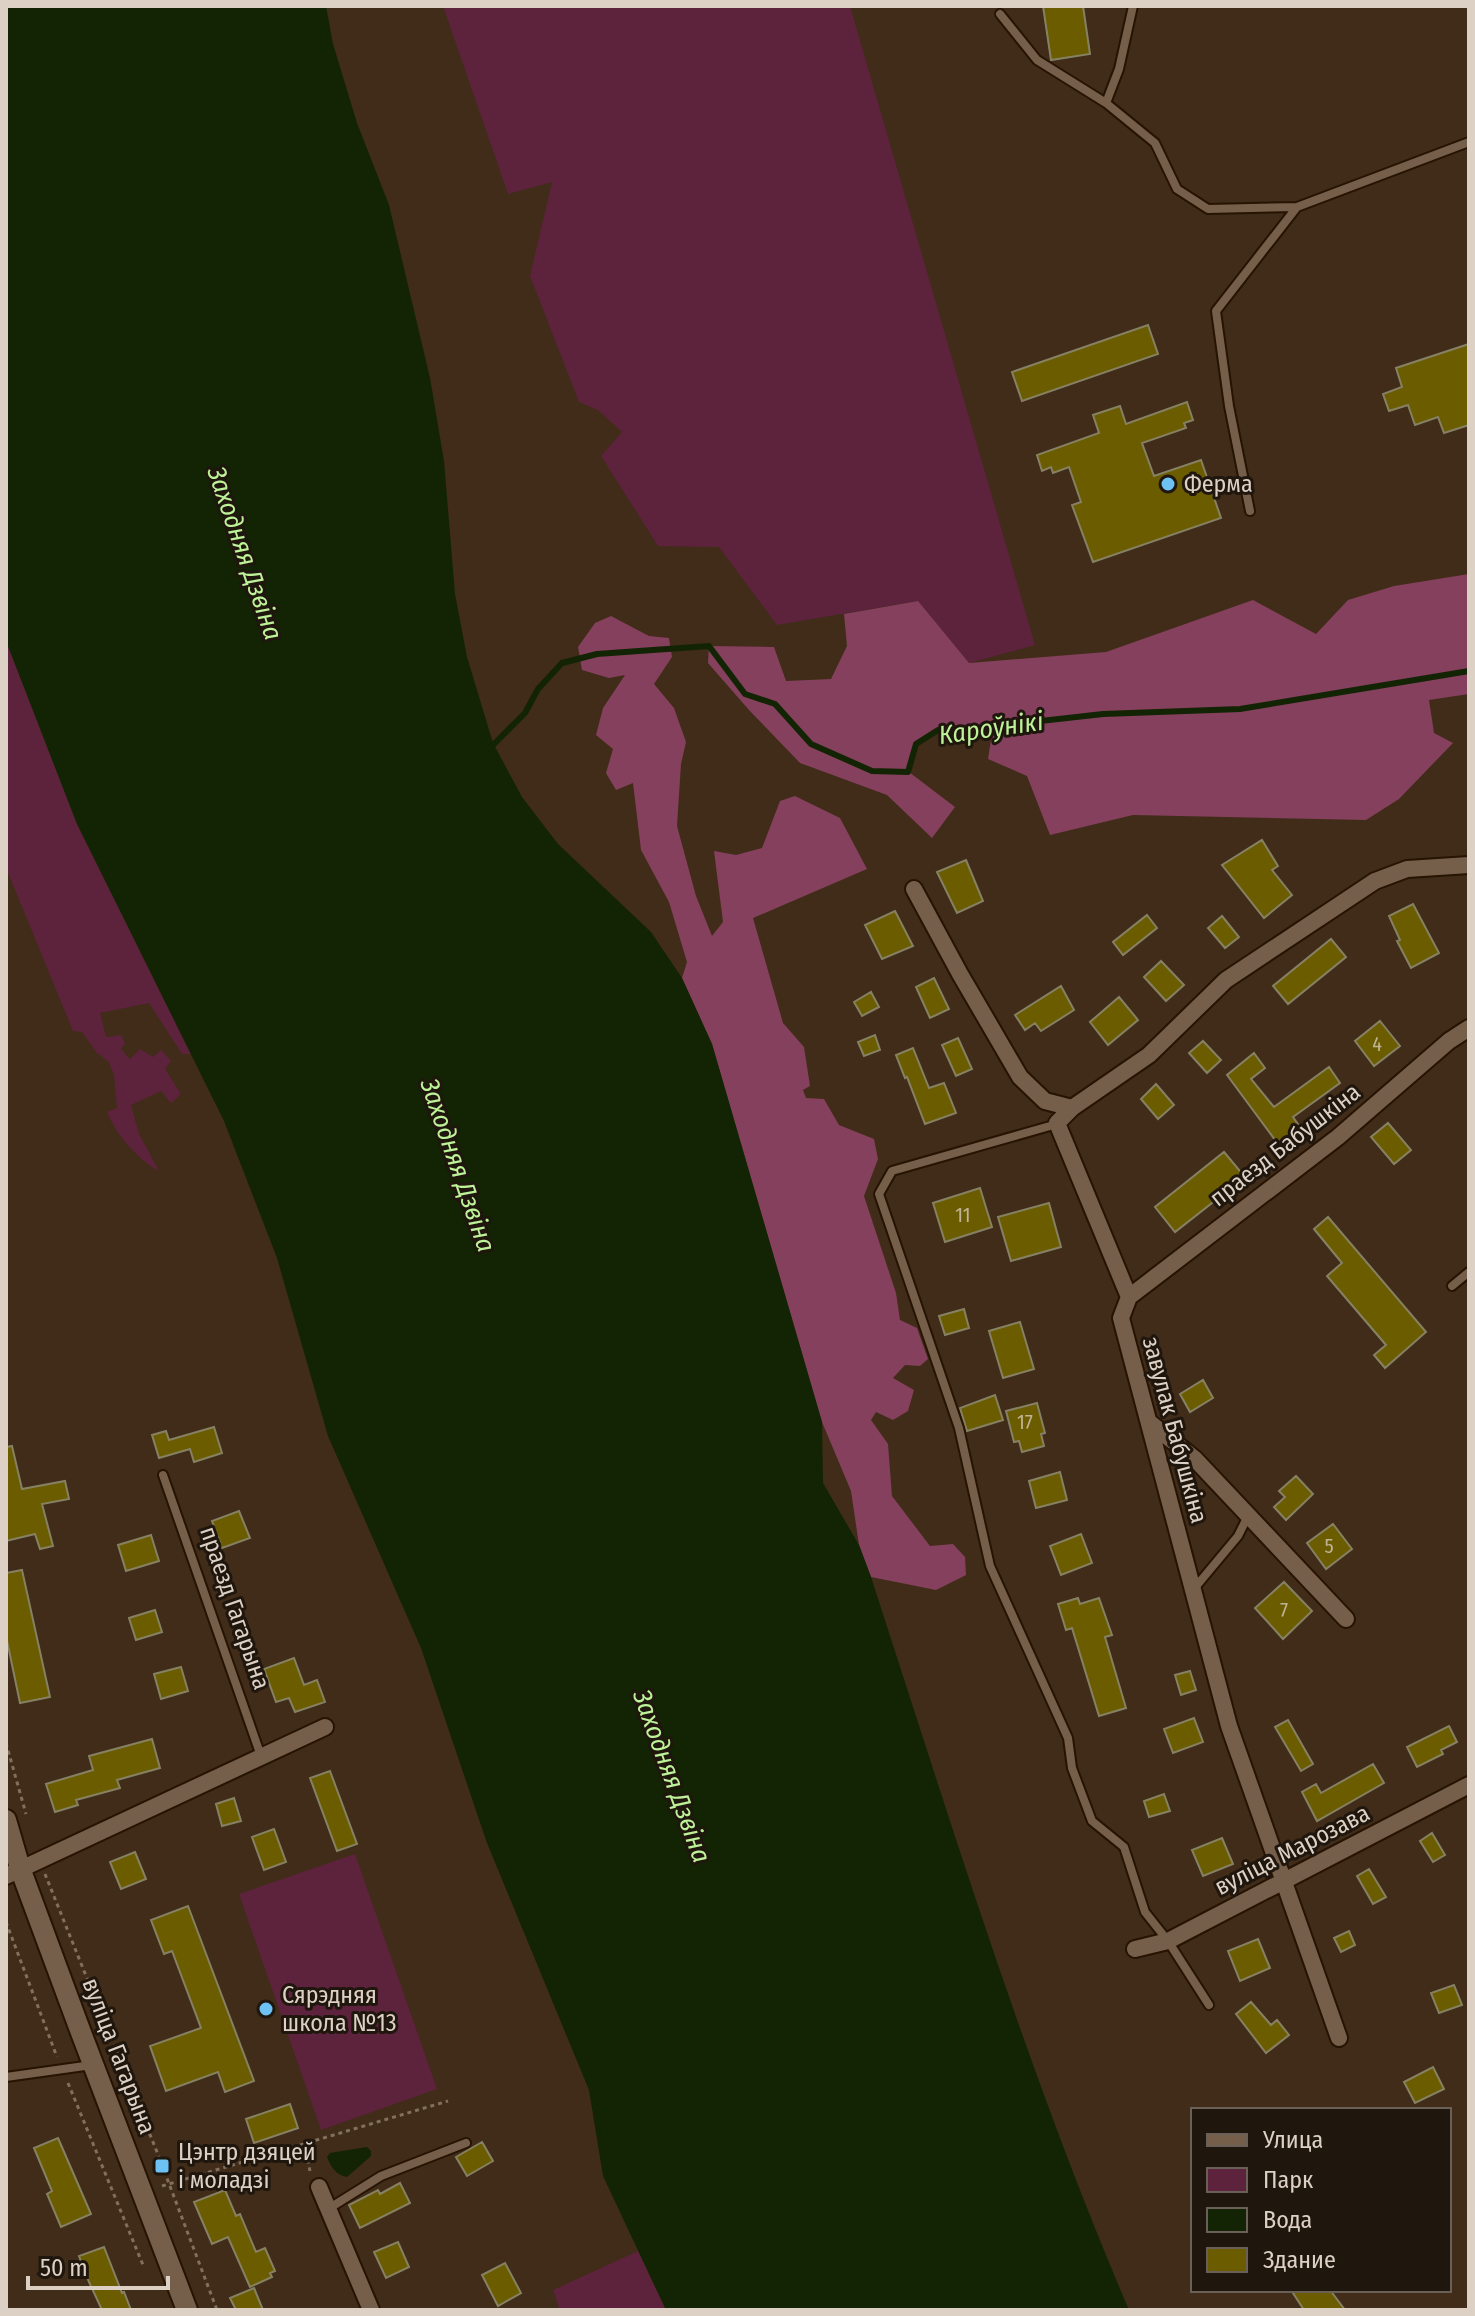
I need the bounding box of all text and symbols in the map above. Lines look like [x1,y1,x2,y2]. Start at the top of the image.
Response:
water label: Заходняя Дзвіна [200,461,289,644]
place label: Ферма [1184,470,1253,498]
marker: Ферма [1159,475,1177,493]
water label: Кароўнікі [937,706,1046,751]
house number: 4 [1372,1032,1382,1056]
water label: Заходняя Дзвіна [413,1073,502,1256]
street label: праезд Бабушкіна [1204,1078,1366,1212]
house number: 11 [955,1203,971,1227]
street label: завулак Бабушкіна [1137,1334,1213,1526]
house number: 17 [1017,1410,1033,1434]
street label: праезд Гагарына [194,1523,276,1693]
house number: 5 [1324,1534,1334,1558]
house number: 7 [1280,1598,1288,1622]
water label: Заходняя Дзвіна [626,1685,717,1867]
street label: вуліца Марозава [1210,1799,1374,1901]
street label: вуліца Гагарына [76,1974,162,2138]
place label: Сярэдняя школа №13 [282,1981,397,2037]
marker: Сярэдняя школа №13 [257,2000,275,2018]
legend [1191,2108,1451,2292]
text: Улица [1262,2126,1323,2154]
place label: Цэнтр дзяцей і моладзі [178,2138,316,2194]
marker: Цэнтр дзяцей і моладзі [153,2157,171,2175]
text: Парк [1263,2166,1314,2194]
text: Вода [1263,2206,1312,2234]
scale bar [28,2240,168,2290]
text: Здание [1263,2246,1336,2274]
text: 50 m [40,2254,88,2282]

